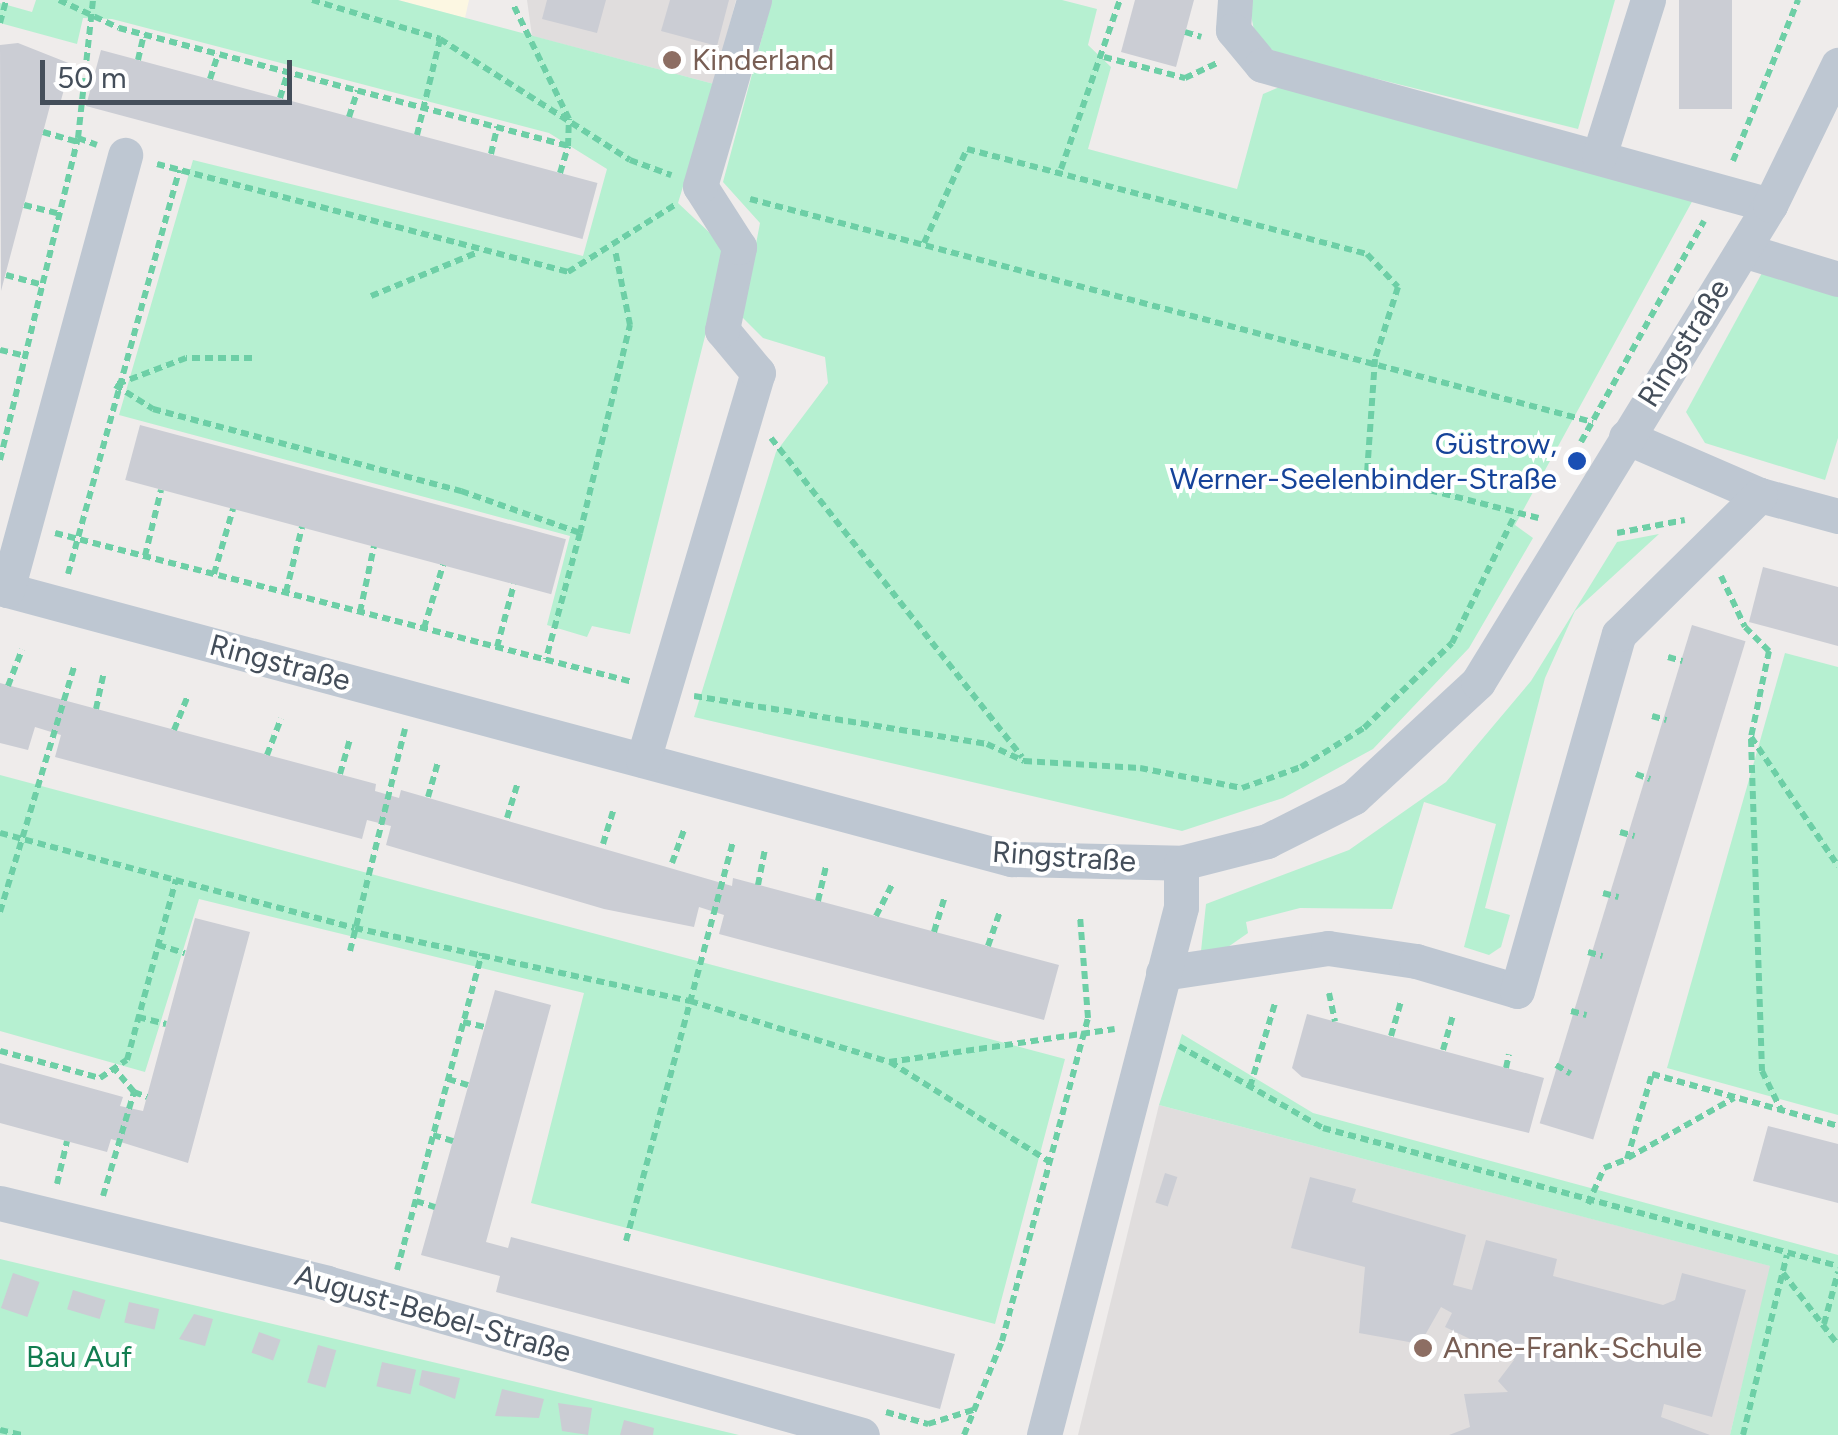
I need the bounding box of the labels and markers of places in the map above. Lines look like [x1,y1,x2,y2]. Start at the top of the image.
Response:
place label: Kinderland [692,42,834,78]
marker: Kinderland [661,49,683,71]
place label: Güstrow, Werner-Seelenbinder-Straße [1170,426,1557,496]
marker: Güstrow, Werner-Seelenbinder-Straße [1566,450,1588,472]
place label: Anne-Frank-Schule [1443,1330,1702,1366]
marker: Anne-Frank-Schule [1412,1337,1434,1359]

